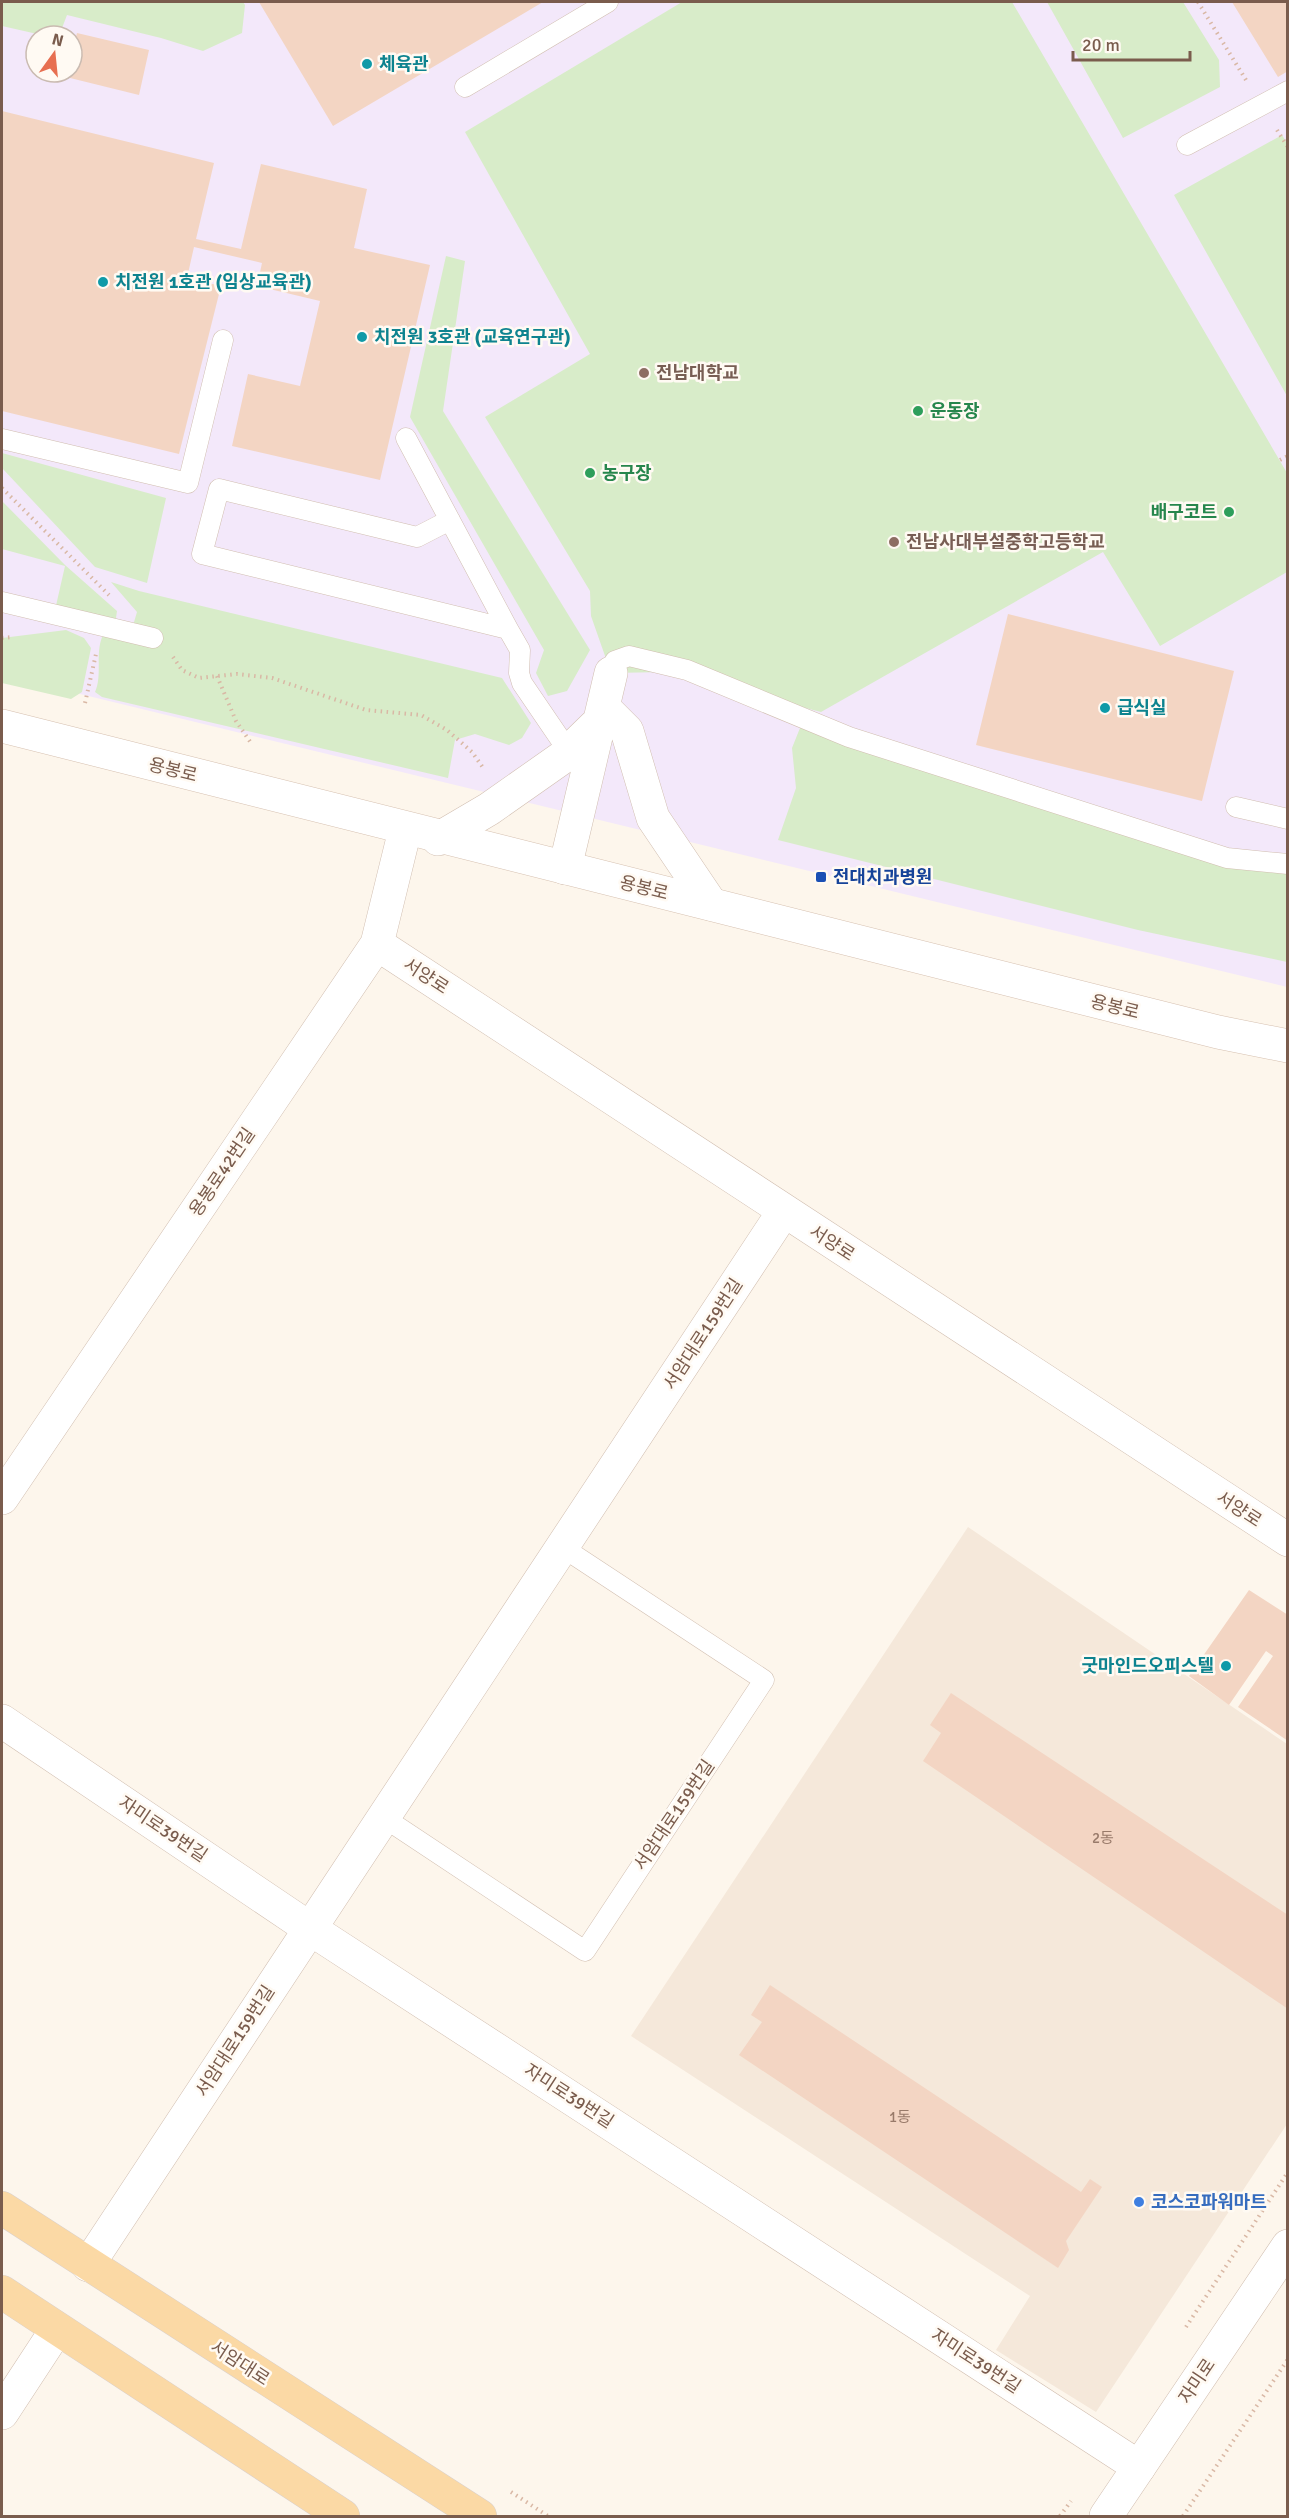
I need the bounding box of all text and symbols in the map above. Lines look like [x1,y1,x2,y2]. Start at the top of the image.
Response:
north arrow [24,24,84,84]
scale bar [1073,24,1190,62]
text: N [50,29,66,52]
text: 20 m [1082,34,1120,56]
place label: 체육관 [379,53,429,75]
marker: 체육관 [360,57,374,71]
place label: 치전원 1호관 (임상교육관) [115,271,312,293]
marker: 치전원 1호관 (임상교육관) [96,275,110,289]
place label: 치전원 3호관 (교육연구관) [374,326,571,348]
marker: 치전원 3호관 (교육연구관) [355,330,369,344]
place label: 전남대학교 [656,362,739,384]
marker: 전남대학교 [637,366,651,380]
place label: 운동장 [930,400,980,422]
marker: 운동장 [911,404,925,418]
place label: 농구장 [602,462,652,484]
marker: 농구장 [583,466,597,480]
place label: 배구코트 [1151,501,1217,523]
marker: 배구코트 [1222,505,1236,519]
place label: 전남사대부설중학고등학교 [906,531,1105,553]
marker: 전남사대부설중학고등학교 [887,535,901,549]
place label: 급식실 [1117,697,1167,719]
marker: 급식실 [1098,701,1112,715]
street label: 용봉로 [146,753,200,787]
place label: 전대치과병원 [833,866,932,888]
marker: 전대치과병원 [814,870,828,884]
street label: 용봉로 [617,871,671,905]
street label: 서양로 [399,953,453,999]
street label: 용봉로 [1088,990,1142,1024]
street label: 용봉로42번길 [184,1123,260,1221]
street label: 서양로 [805,1220,859,1266]
street label: 서암대로159번길 [659,1274,747,1394]
street label: 서양로 [1212,1486,1266,1532]
place label: 굿마인드오피스텔 [1082,1655,1214,1677]
marker: 굿마인드오피스텔 [1219,1659,1233,1673]
street label: 서암대로159번길 [629,1756,719,1874]
street label: 자미로39번길 [114,1791,212,1867]
house number: 2동 [1092,1829,1114,1847]
street label: 서암대로159번길 [191,1981,279,2101]
street label: 자미로39번길 [520,2059,618,2133]
house number: 1동 [889,2108,911,2126]
place label: 코스코파워마트 [1151,2191,1267,2213]
marker: 코스코파워마트 [1132,2195,1146,2209]
street label: 자미로39번길 [927,2324,1025,2398]
street label: 서암대로 [206,2336,274,2390]
street label: 자미로 [1174,2354,1220,2408]

